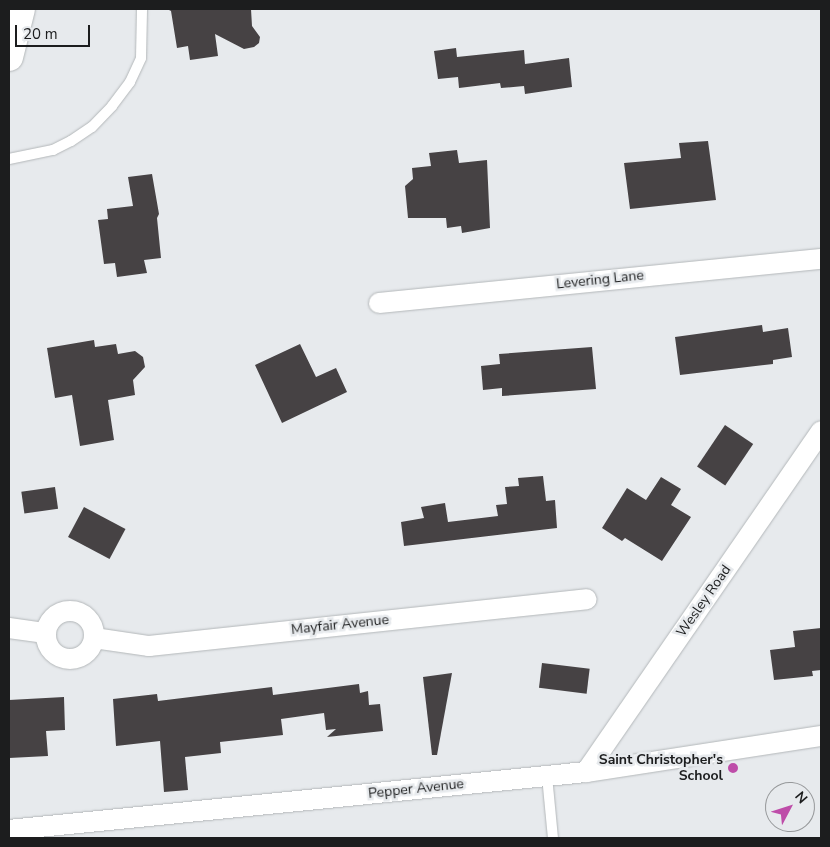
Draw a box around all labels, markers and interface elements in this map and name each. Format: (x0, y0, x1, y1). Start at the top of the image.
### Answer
scale bar (18, 15, 92, 47)
text: 20 m (23, 24, 58, 44)
street label: Levering Lane (555, 267, 645, 293)
street label: Wesley Road (673, 562, 735, 640)
street label: Mayfair Avenue (290, 612, 390, 638)
place label: Saint Christopher's School (599, 752, 723, 784)
marker: Saint Christopher's School (727, 762, 739, 774)
street label: Pepper Avenue (367, 776, 465, 802)
north arrow (765, 782, 815, 832)
text: N (790, 788, 812, 808)

